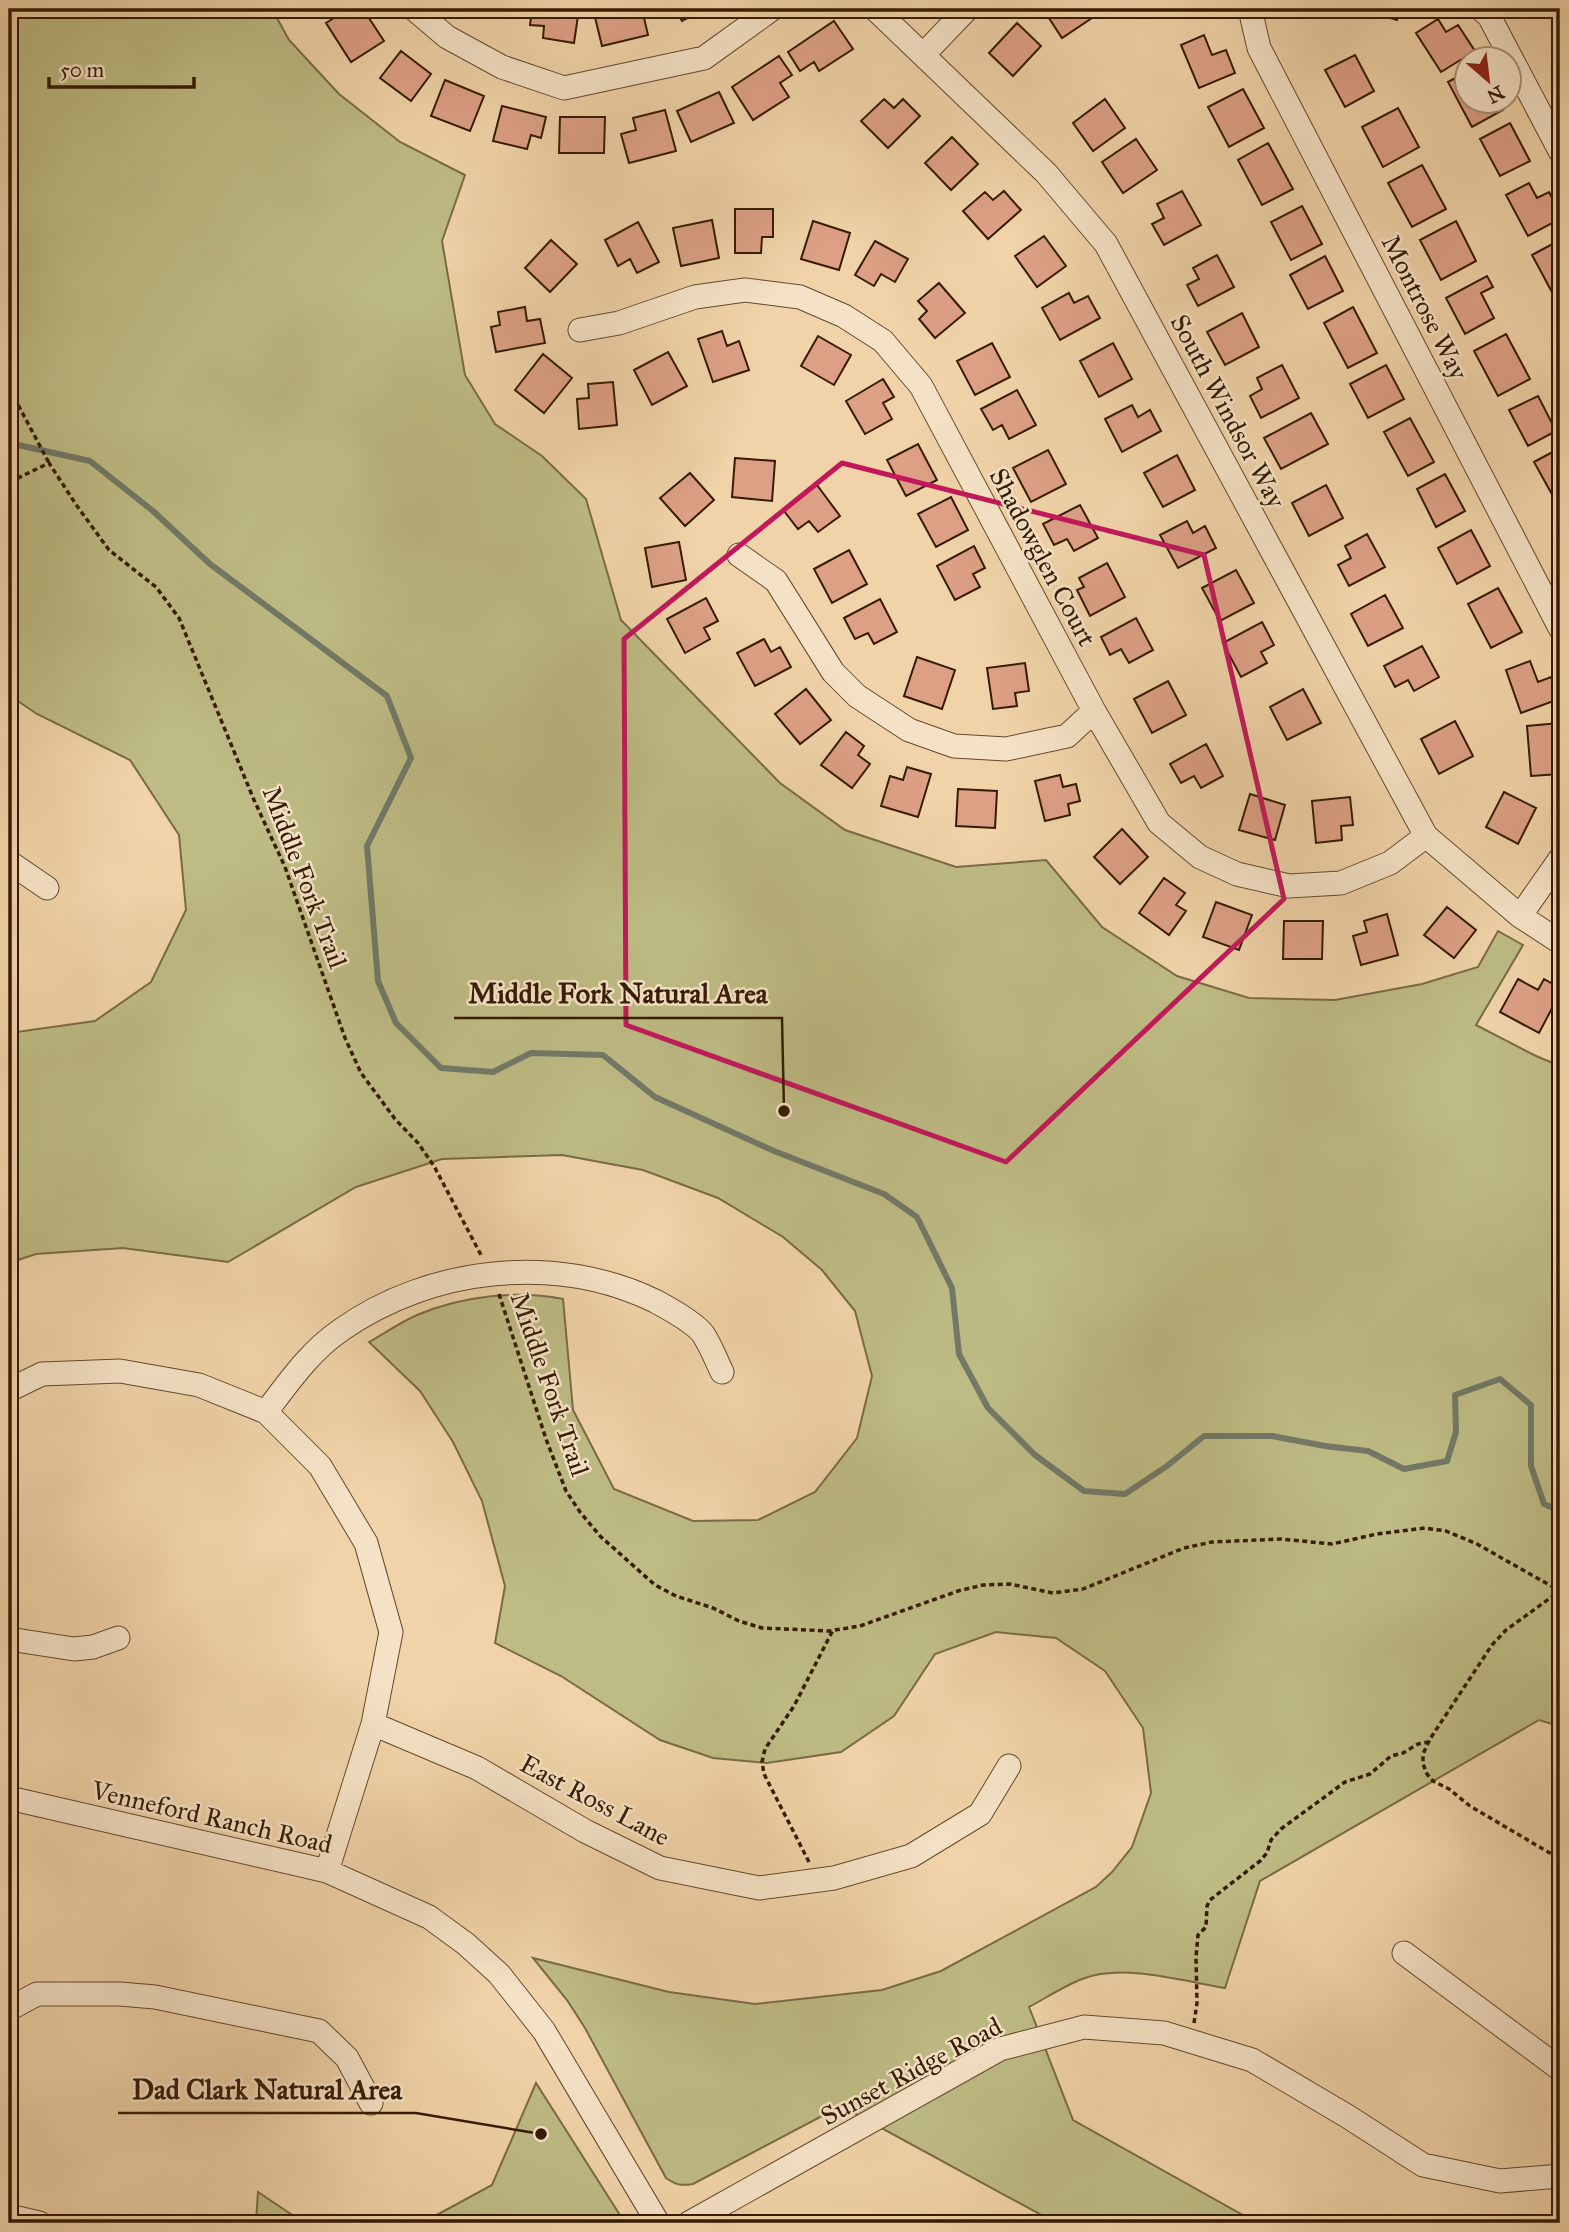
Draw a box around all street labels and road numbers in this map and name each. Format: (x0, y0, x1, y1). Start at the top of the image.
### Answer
street label: Montrose Way (1375, 229, 1475, 385)
street label: South Windsor Way (1163, 309, 1293, 514)
street label: Shadowglen Court (983, 462, 1103, 652)
street label: Middle Fork Trail (256, 782, 354, 972)
street label: Middle Fork Trail (504, 1288, 596, 1480)
street label: East Ross Lane (515, 1747, 675, 1853)
street label: Venneford Ranch Road (88, 1774, 335, 1860)
street label: Sunset Ridge Road (815, 2010, 1007, 2132)

